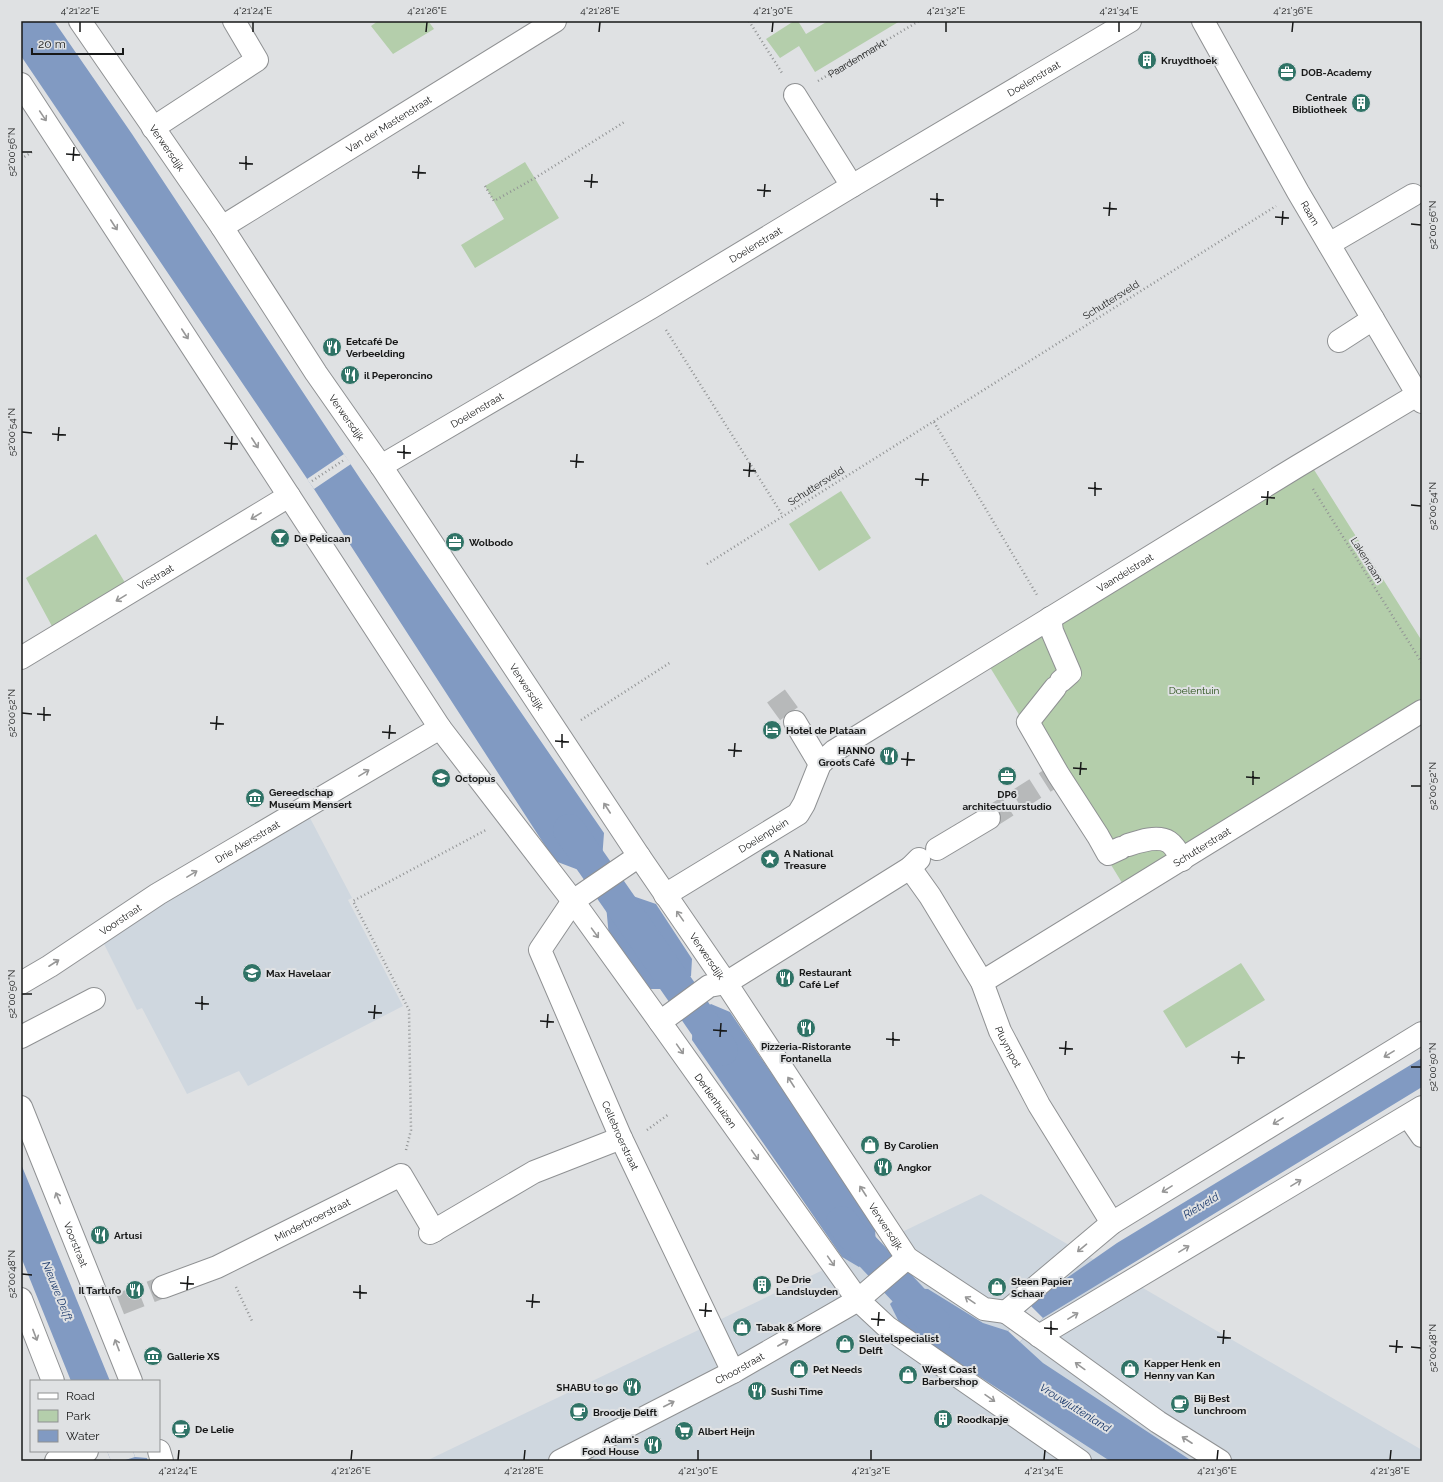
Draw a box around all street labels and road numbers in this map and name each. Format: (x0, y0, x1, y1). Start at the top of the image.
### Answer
street label: Paardenmarkt (826, 36, 888, 79)
street label: Doelenstraat (1005, 58, 1062, 98)
street label: Van der Mastenstraat (344, 93, 434, 154)
street label: Verwersdijk (148, 123, 188, 174)
street label: Raam (1299, 199, 1322, 227)
street label: Doelenstraat (727, 224, 784, 265)
street label: Schuttersveld (1081, 278, 1141, 322)
street label: Doelenstraat (448, 390, 506, 430)
street label: Verwersdijk (327, 392, 367, 443)
street label: Schuttersveld (786, 464, 846, 508)
street label: Lakenraam (1349, 535, 1385, 585)
street label: Vaandelstraat (1095, 551, 1156, 594)
street label: Visstraat (135, 561, 176, 592)
street label: Verwersdijk (508, 661, 547, 713)
street label: Doelenplein (736, 816, 790, 855)
street label: Drie Akersstraat (213, 818, 282, 865)
street label: Schutterstraat (1171, 825, 1233, 869)
street label: Voorstraat (97, 901, 144, 937)
street label: Verwersdijk (688, 931, 728, 982)
street label: Pluympot (993, 1025, 1024, 1070)
street label: Dertienhuizen (693, 1071, 739, 1130)
street label: Cellebroerstraat (600, 1099, 641, 1172)
street label: Minderbroerstraat (272, 1196, 352, 1243)
street label: Verwersdijk (867, 1201, 906, 1252)
street label: Voorstraat (62, 1220, 90, 1269)
street label: Choorstraat (713, 1350, 766, 1386)

